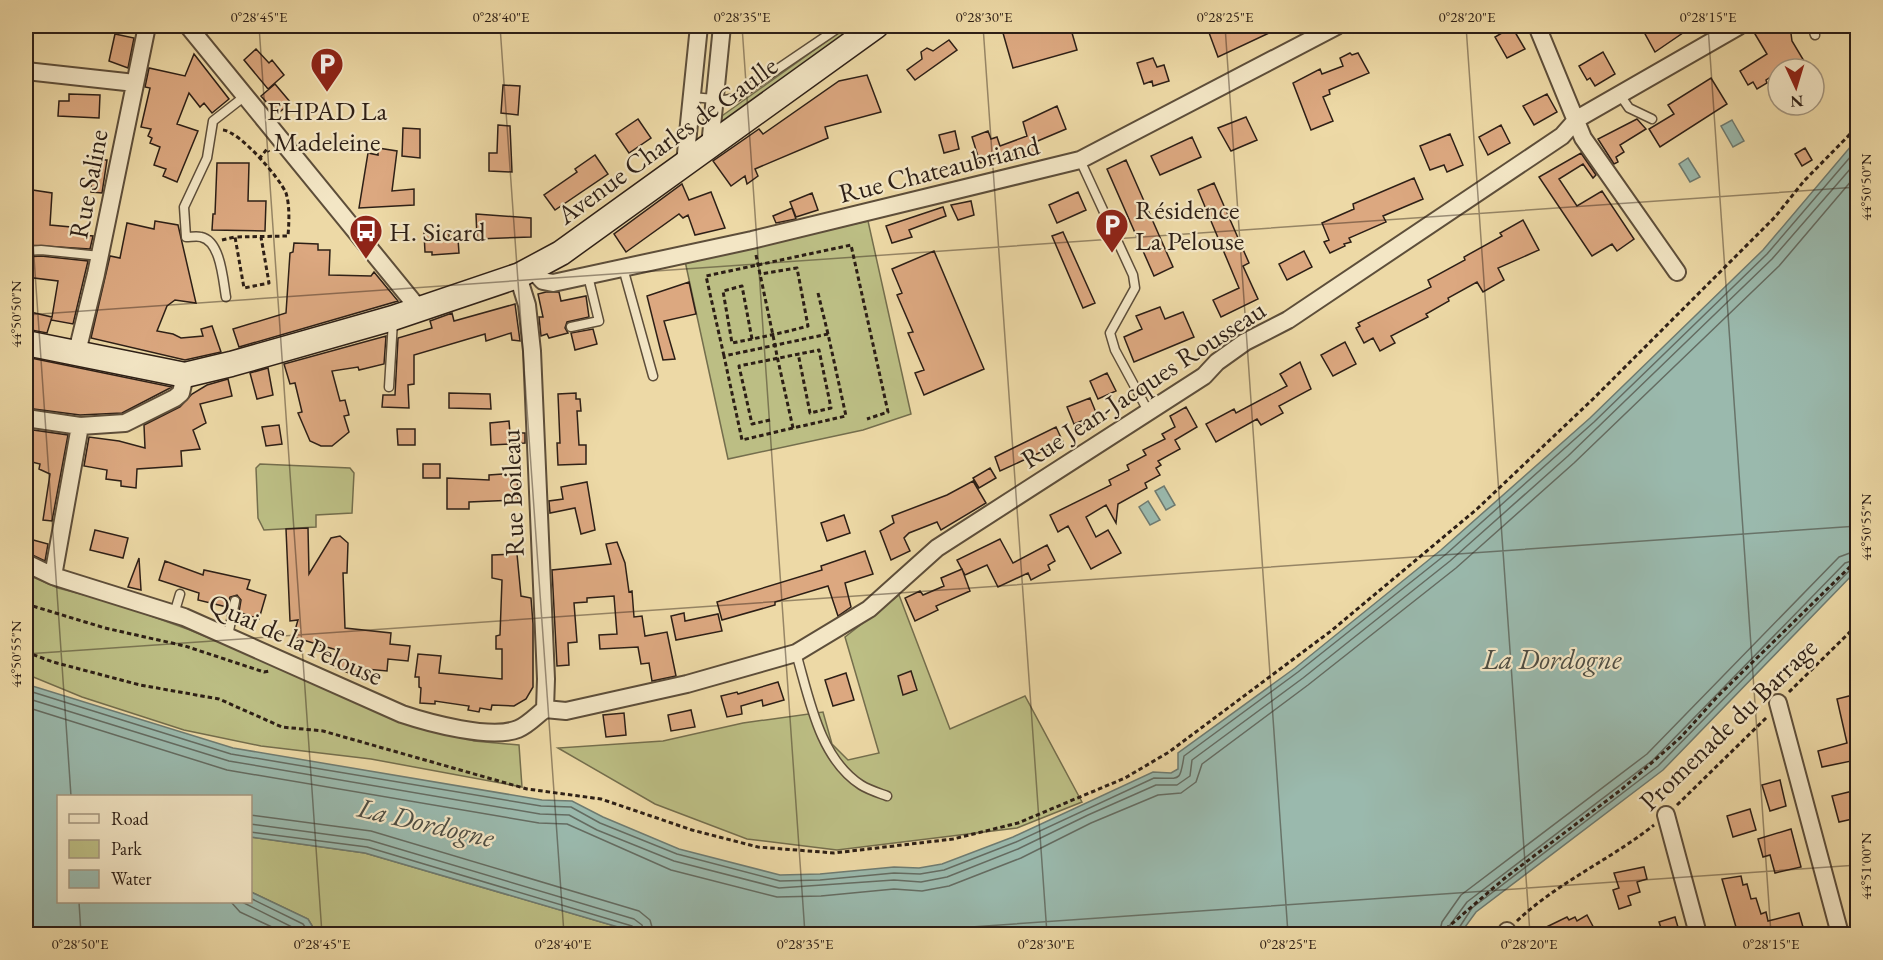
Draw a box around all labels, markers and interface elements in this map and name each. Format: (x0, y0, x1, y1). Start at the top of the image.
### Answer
text: 0°28'45"E (231, 7, 288, 26)
text: 0°28'40"E (473, 7, 530, 26)
text: 0°28'35"E (714, 7, 771, 26)
text: 0°28'30"E (956, 7, 1013, 26)
text: 0°28'25"E (1197, 7, 1254, 26)
text: 0°28'20"E (1439, 7, 1496, 26)
text: 0°28'15"E (1680, 7, 1737, 26)
parking icon: EHPAD La Madeleine (309, 46, 345, 93)
street label: Avenue Charles de Gaulle (549, 48, 784, 233)
north arrow (1766, 57, 1826, 117)
text: N (1790, 91, 1804, 112)
place label: EHPAD La Madeleine (267, 93, 388, 159)
street label: Rue Saline (60, 126, 116, 242)
street label: Rue Chateaubriand (835, 127, 1043, 211)
text: 44°50'50"N (1856, 153, 1875, 221)
place label: Résidence La Pelouse (1135, 192, 1244, 258)
parking icon: Résidence La Pelouse (1094, 207, 1130, 254)
bus stop icon: H. Sicard (348, 213, 384, 260)
place label: H. Sicard (389, 214, 486, 249)
text: 44°50'50"N (6, 280, 25, 348)
street label: Rue Jean-Jacques Rousseau (1014, 292, 1272, 476)
street label: Rue Boileau (492, 429, 532, 557)
text: 44°50'55"N (1856, 493, 1875, 561)
street label: Quai de la Pelouse (203, 585, 389, 693)
text: 44°50'55"N (6, 620, 25, 688)
street label: Promenade du Barrage (1632, 630, 1824, 818)
water label: La Dordogne (1482, 641, 1622, 677)
water label: La Dordogne (353, 789, 498, 855)
legend (57, 795, 252, 903)
text: Road (111, 807, 150, 830)
text: 44°51'00"N (1856, 832, 1875, 900)
text: Park (111, 837, 142, 860)
text: Water (111, 867, 152, 890)
text: 0°28'50"E (52, 934, 109, 953)
text: 0°28'45"E (294, 934, 351, 953)
text: 0°28'40"E (535, 934, 592, 953)
text: 0°28'35"E (777, 934, 834, 953)
text: 0°28'30"E (1018, 934, 1075, 953)
text: 0°28'25"E (1260, 934, 1317, 953)
text: 0°28'20"E (1501, 934, 1558, 953)
text: 0°28'15"E (1743, 934, 1800, 953)

